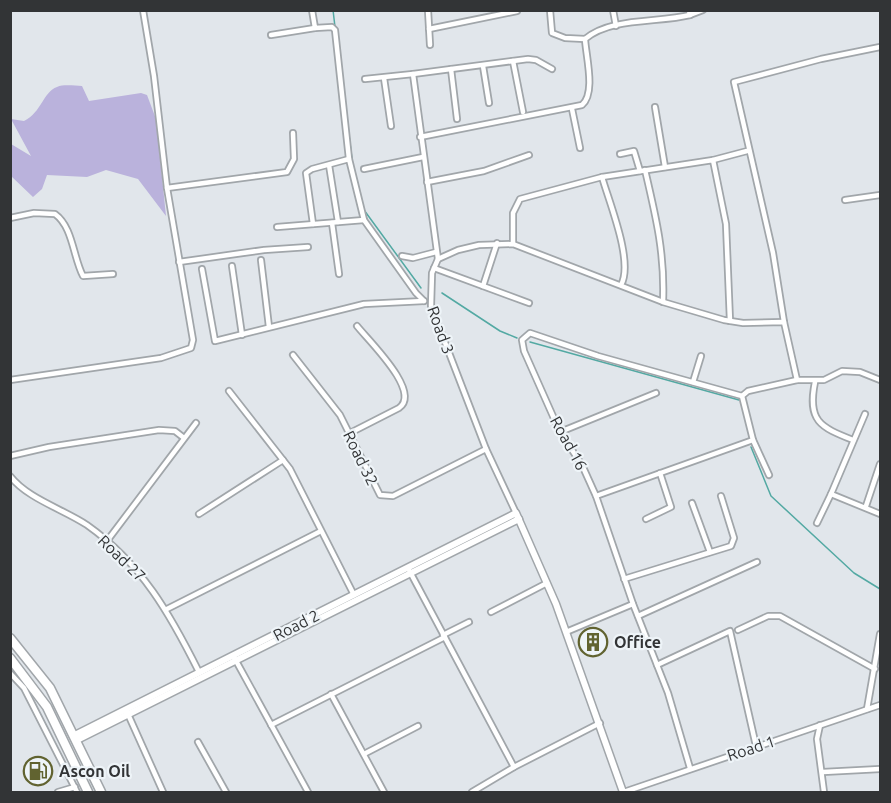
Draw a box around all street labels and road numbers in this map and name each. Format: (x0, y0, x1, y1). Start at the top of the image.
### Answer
street label: Road 3 (424, 304, 458, 356)
street label: Road 16 (547, 413, 591, 473)
street label: Road 32 (340, 428, 382, 488)
street label: Road 27 (95, 531, 149, 585)
street label: Road 2 (270, 606, 322, 644)
street label: Road 1 (725, 732, 777, 764)

